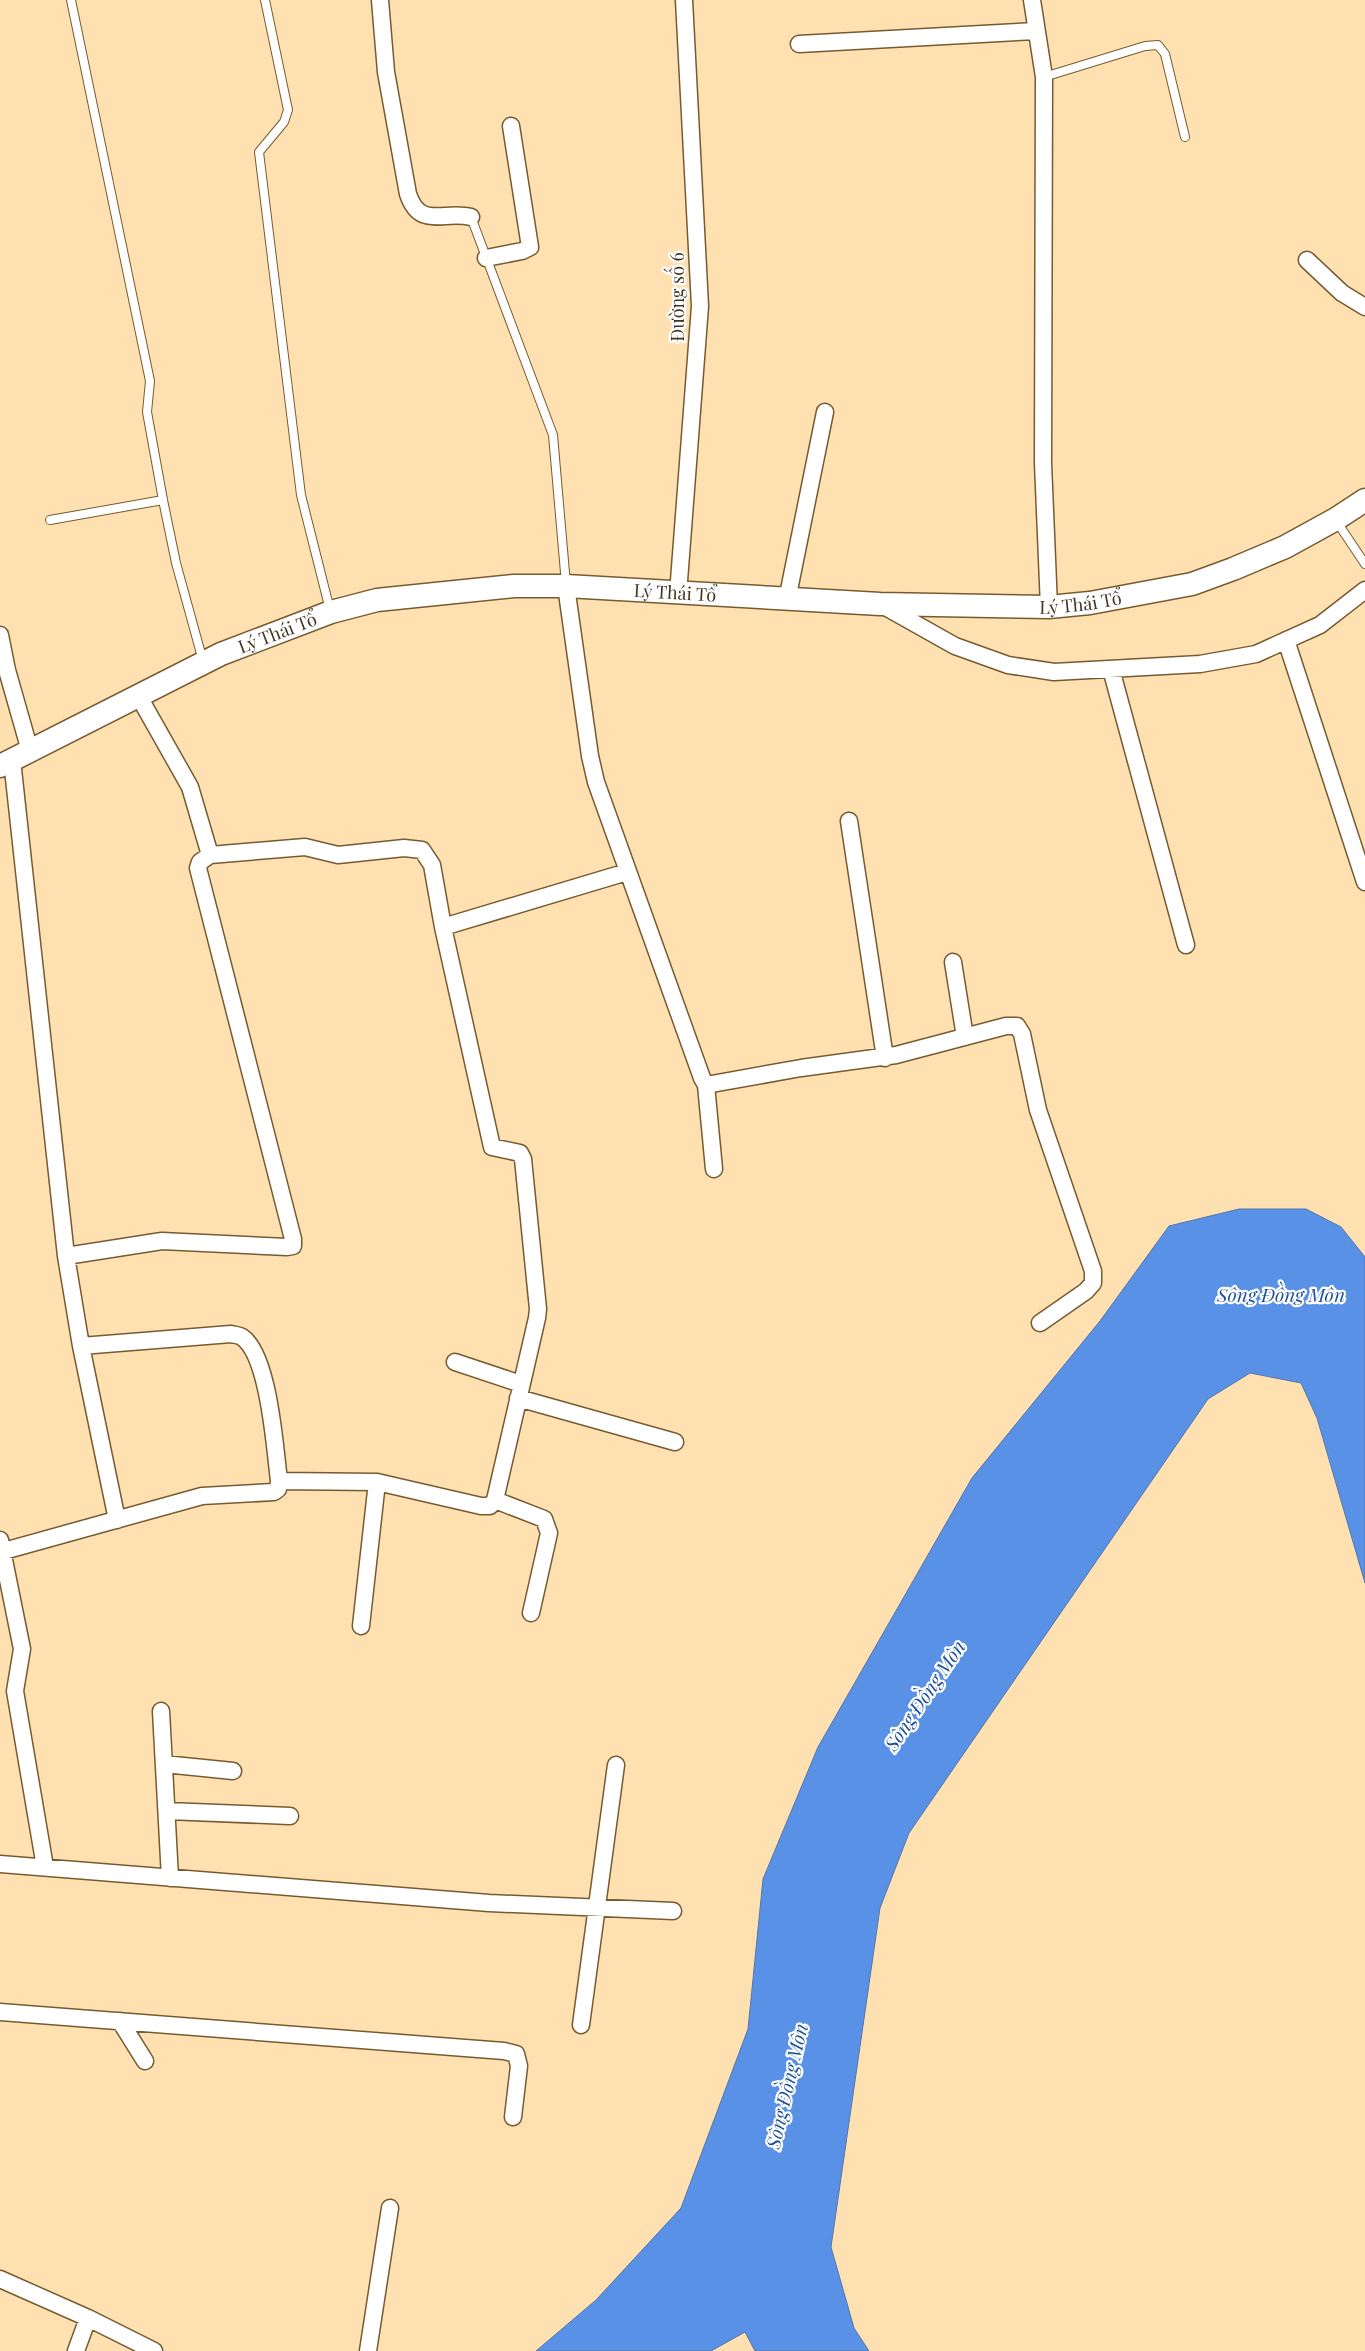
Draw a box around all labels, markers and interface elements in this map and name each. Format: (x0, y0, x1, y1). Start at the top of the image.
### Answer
street label: Đường số 6 (663, 252, 689, 342)
street label: Lý Thái Tổ (633, 578, 718, 607)
street label: Lý Thái Tổ (1039, 585, 1124, 619)
street label: Lý Thái Tổ (234, 606, 321, 658)
water label: Sông Đồng Môn (1216, 1281, 1345, 1307)
water label: Sông Đồng Môn (877, 1635, 971, 1756)
water label: Sông Đồng Môn (759, 2021, 813, 2152)

